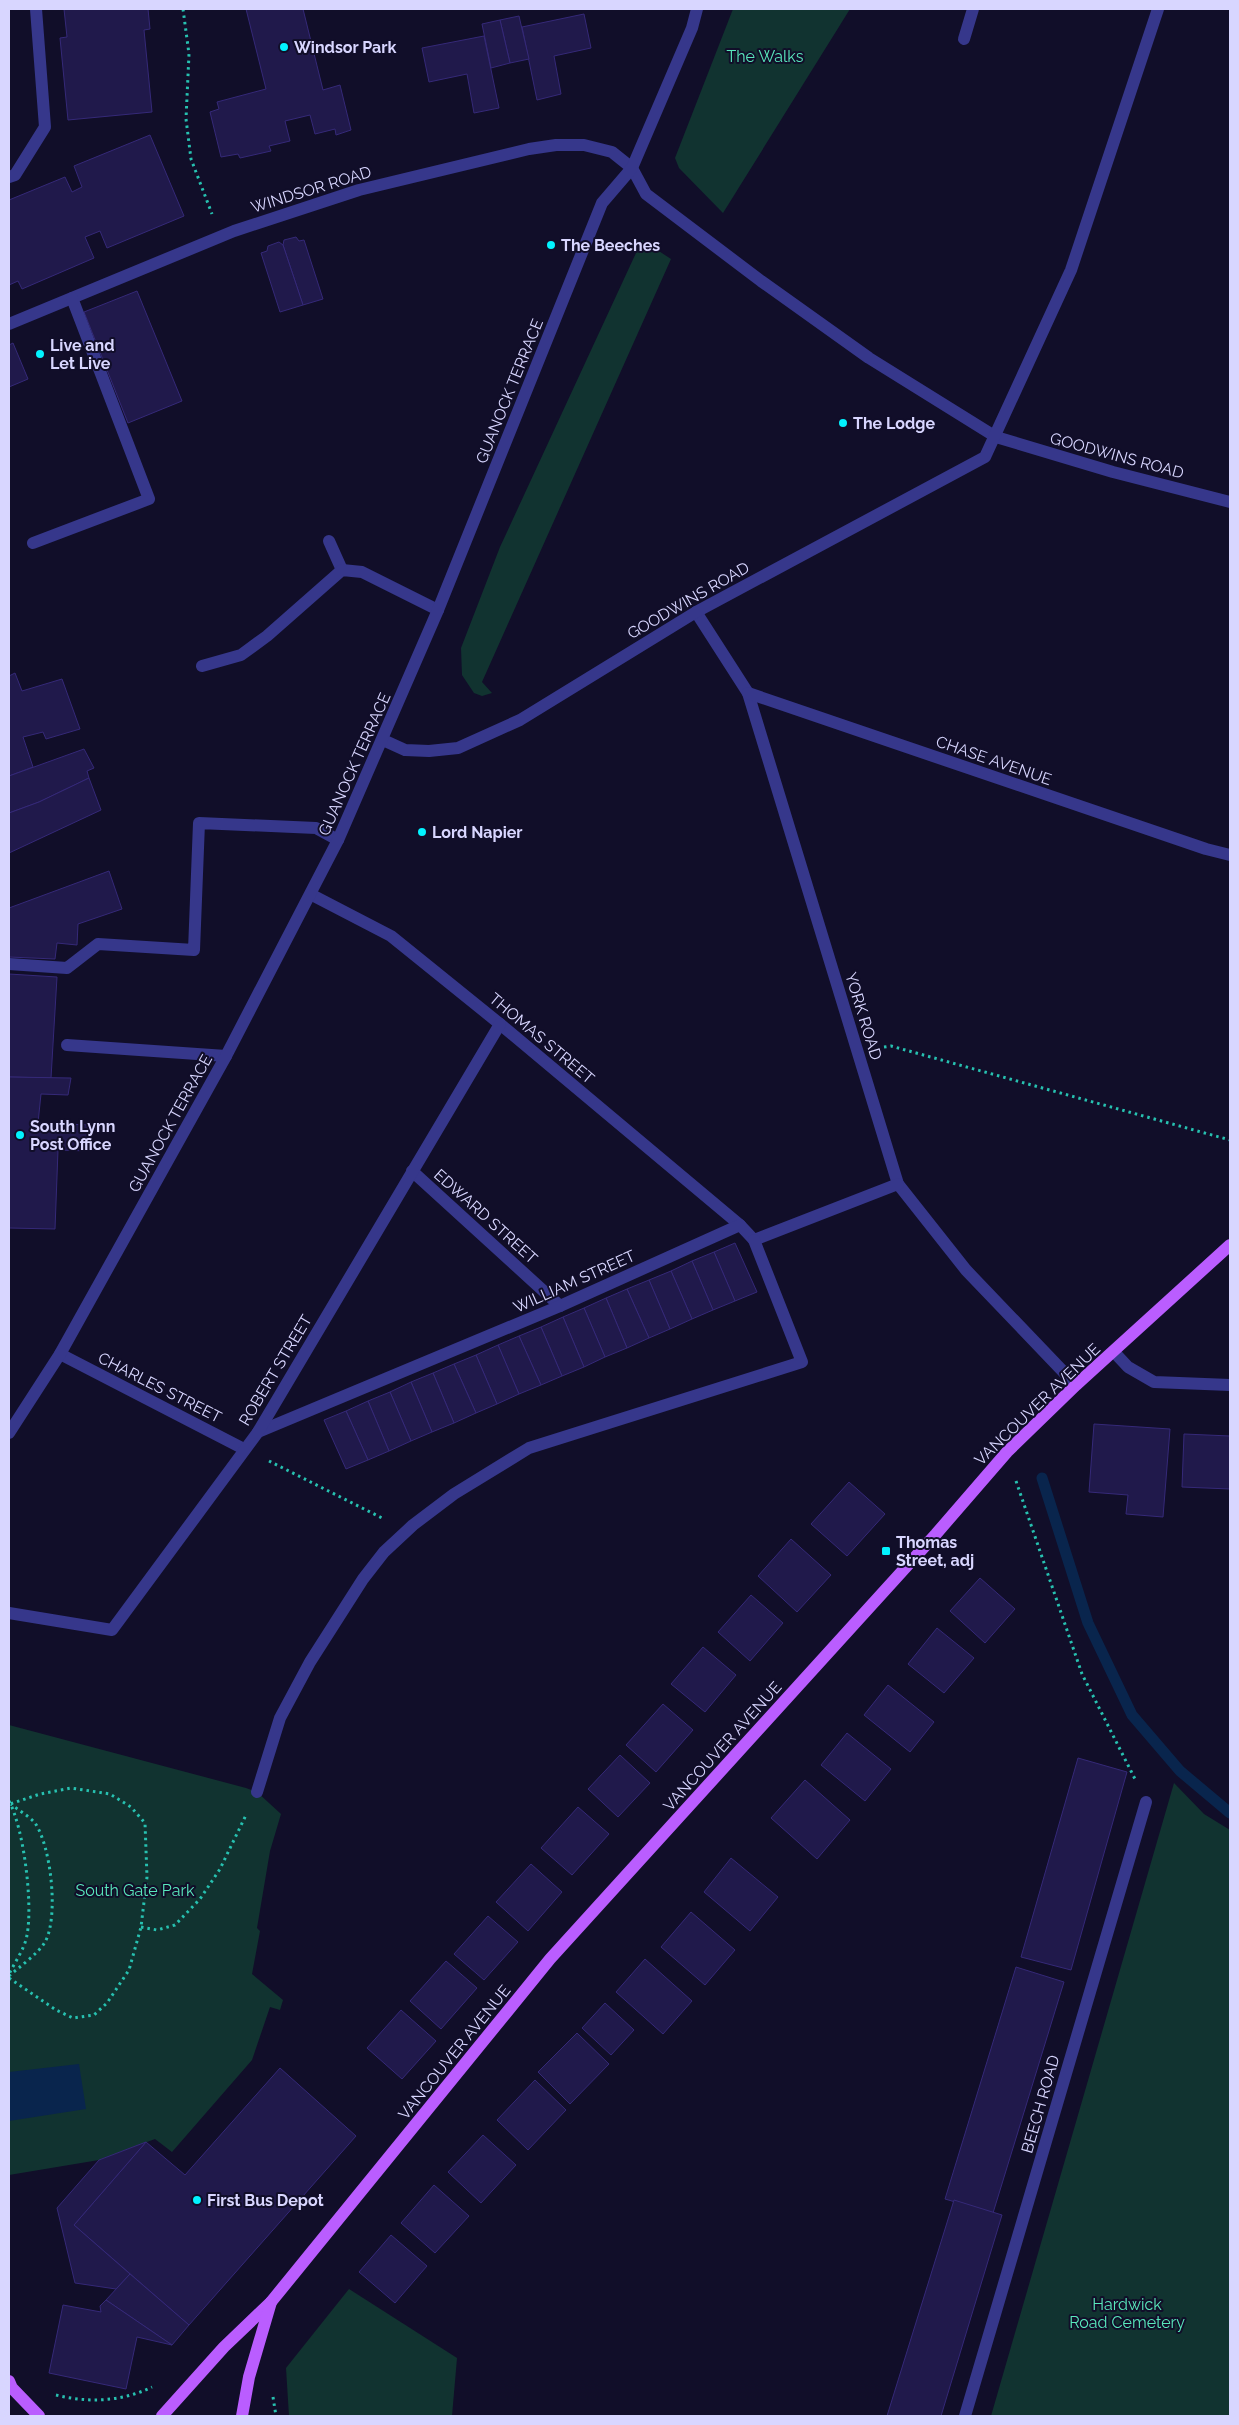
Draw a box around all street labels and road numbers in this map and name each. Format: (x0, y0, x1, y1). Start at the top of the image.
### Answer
street label: WINDSOR ROAD (249, 162, 374, 217)
street label: GUANOCK TERRACE (472, 316, 547, 466)
street label: GOODWINS ROAD (1048, 428, 1186, 482)
street label: GOODWINS ROAD (624, 558, 753, 643)
street label: GUANOCK TERRACE (314, 690, 395, 839)
street label: CHASE AVENUE (933, 732, 1054, 789)
street label: YORK ROAD (841, 970, 886, 1062)
street label: THOMAS STREET (485, 989, 598, 1088)
street label: GUANOCK TERRACE (125, 1051, 216, 1195)
street label: EDWARD STREET (430, 1165, 541, 1268)
street label: WILLIAM STREET (510, 1246, 638, 1317)
street label: ROBERT STREET (235, 1311, 316, 1429)
street label: VANCOUVER AVENUE (971, 1339, 1104, 1469)
street label: CHARLES STREET (95, 1348, 225, 1427)
street label: VANCOUVER AVENUE (659, 1678, 786, 1815)
street label: VANCOUVER AVENUE (394, 1981, 515, 2123)
street label: BEECH ROAD (1017, 2053, 1064, 2155)

